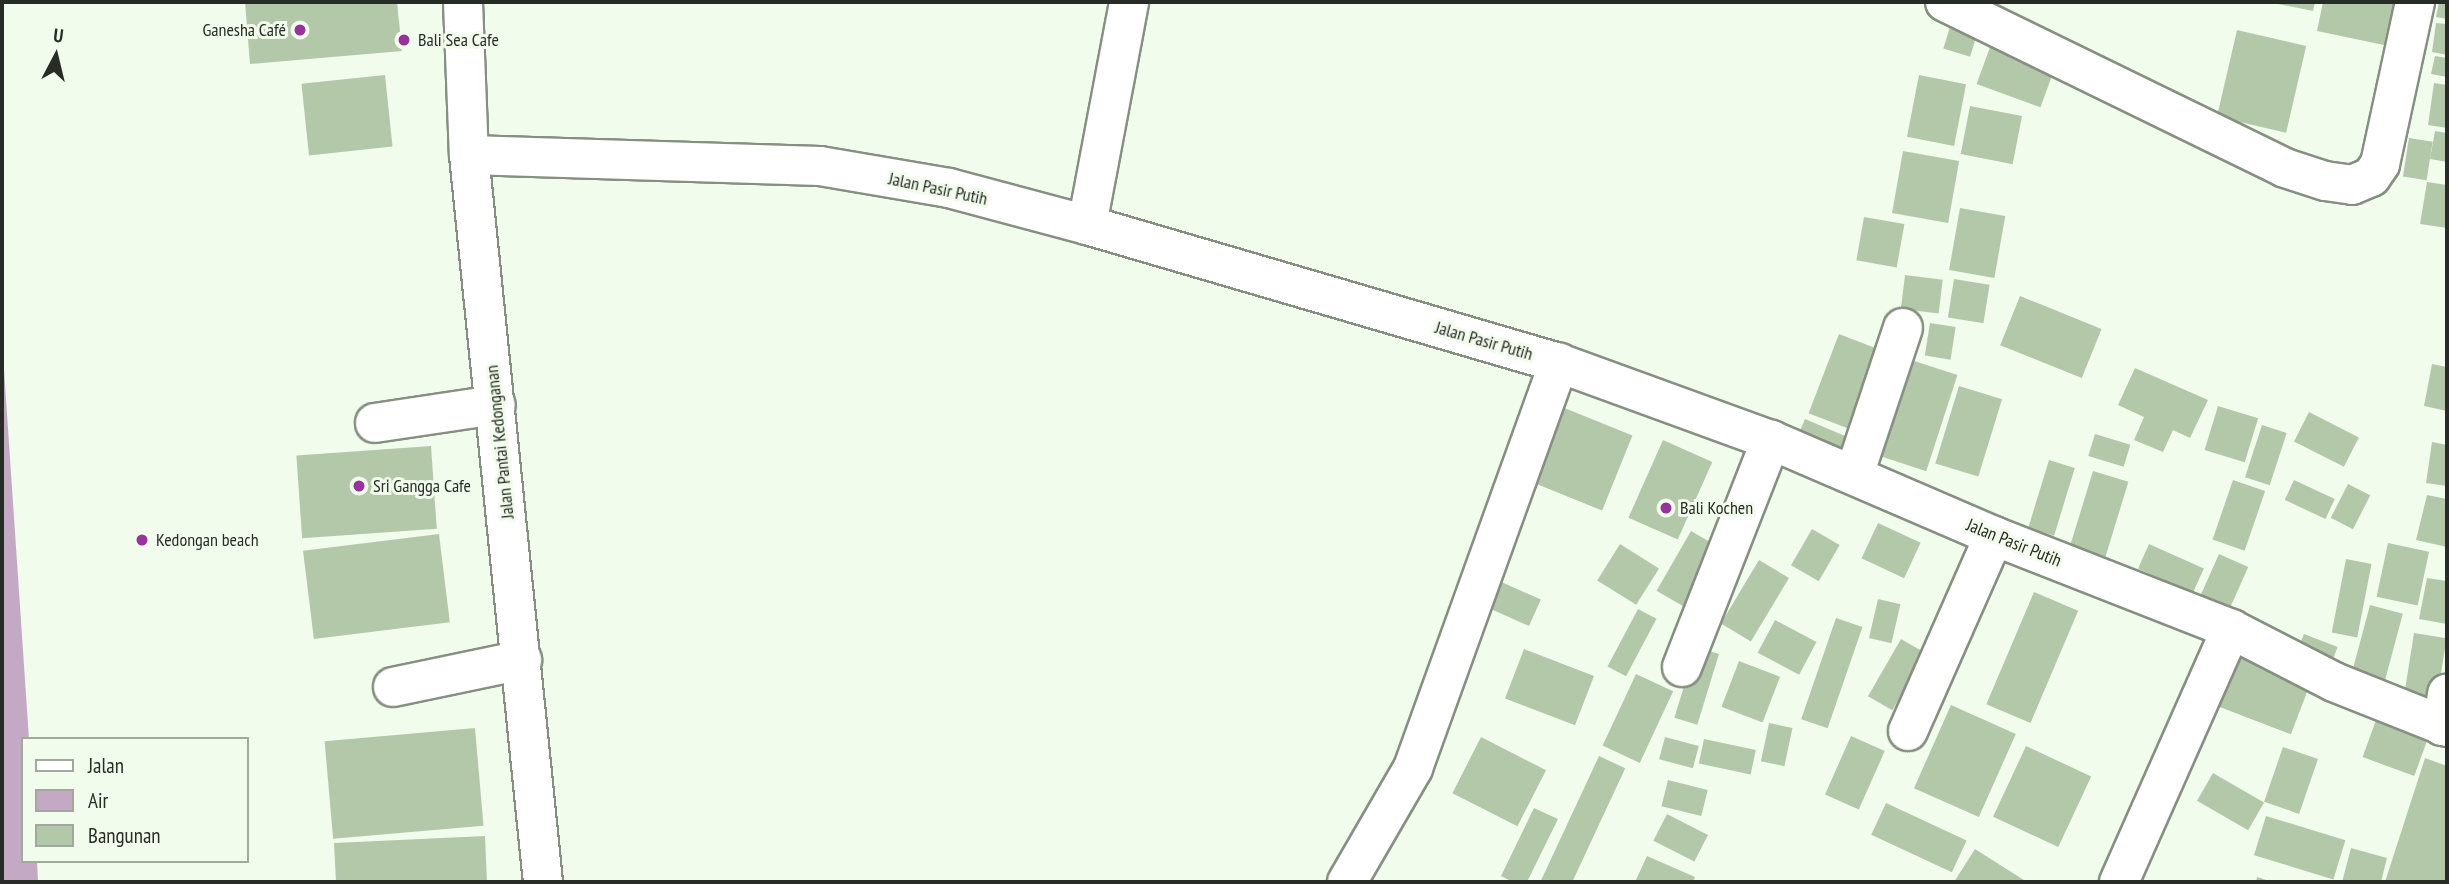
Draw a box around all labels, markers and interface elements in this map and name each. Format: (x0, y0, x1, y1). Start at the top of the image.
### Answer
place label: Ganesha Café (202, 19, 286, 41)
north arrow (21, 21, 91, 91)
marker: Ganesha Café (292, 22, 308, 38)
text: U (52, 23, 65, 48)
place label: Bali Sea Cafe (418, 29, 499, 51)
marker: Bali Sea Cafe (396, 32, 412, 48)
street label: Jalan Pasir Putih (887, 168, 989, 210)
street label: Jalan Pasir Putih (1433, 317, 1535, 365)
street label: Jalan Pantai Kedonganan (481, 364, 519, 520)
place label: Sri Gangga Cafe (373, 475, 471, 497)
marker: Sri Gangga Cafe (351, 478, 367, 494)
place label: Bali Kochen (1680, 497, 1753, 519)
marker: Bali Kochen (1658, 500, 1674, 516)
street label: Jalan Pasir Putih (1963, 514, 2065, 572)
place label: Kedongan beach (156, 529, 259, 551)
marker: Kedongan beach (134, 532, 150, 548)
legend (21, 737, 248, 863)
text: Jalan (88, 752, 124, 779)
text: Air (88, 787, 108, 814)
text: Bangunan (88, 822, 161, 849)

